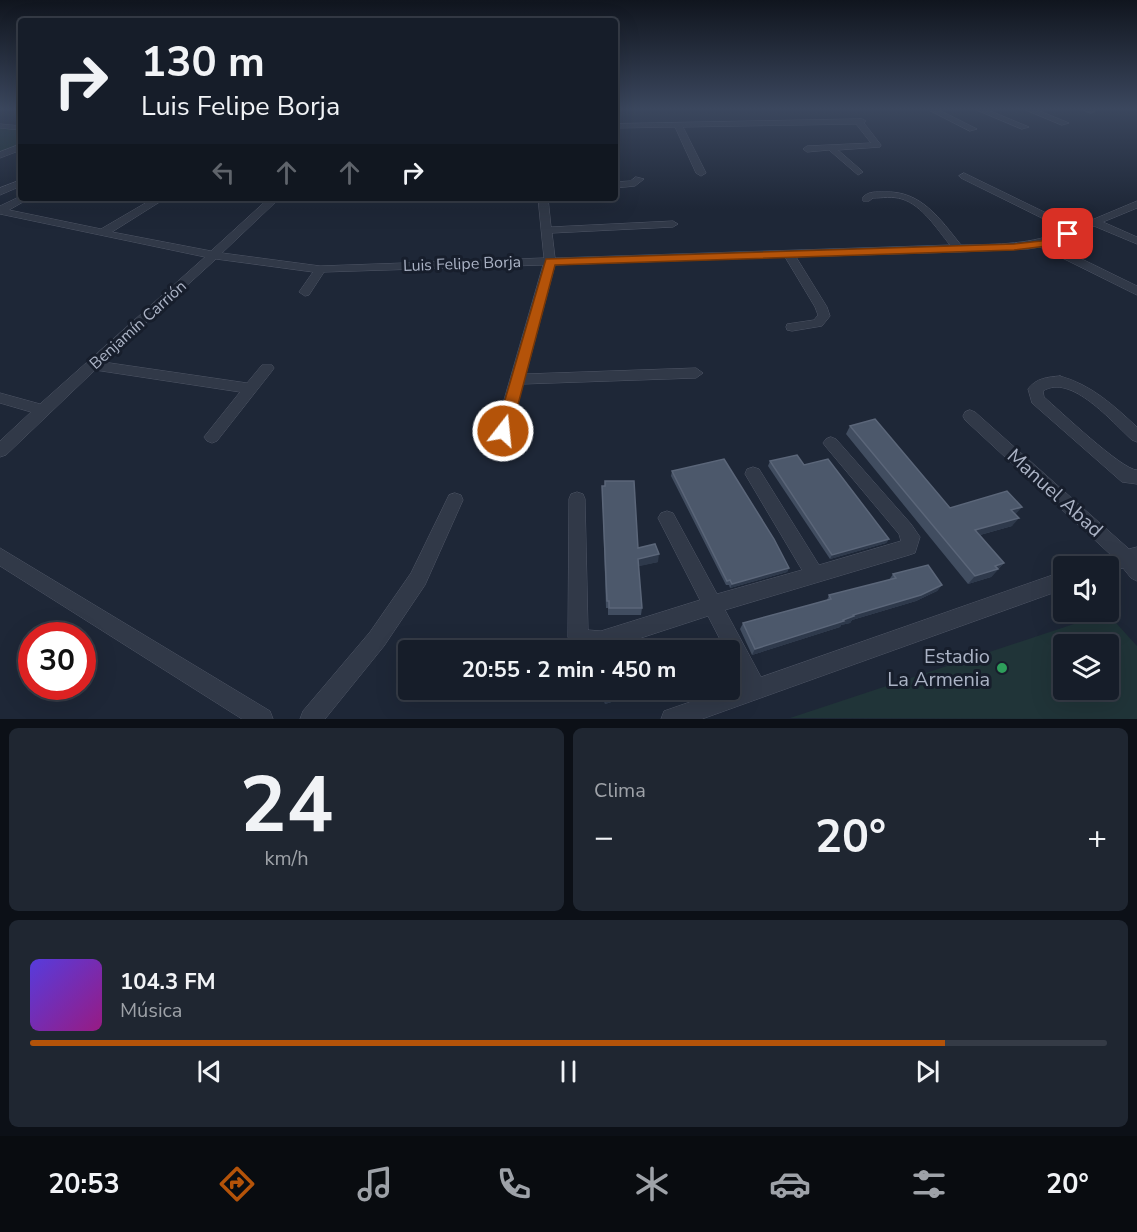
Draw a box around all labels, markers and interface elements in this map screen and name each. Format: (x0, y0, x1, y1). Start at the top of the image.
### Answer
text: 130 m (141, 34, 265, 91)
icon: right (42, 42, 120, 120)
text: Luis Felipe Borja (141, 88, 340, 125)
icon: left (207, 156, 240, 189)
icon: ahead (270, 156, 303, 189)
icon: ahead (333, 156, 366, 189)
icon: right (396, 156, 429, 189)
pin (1042, 208, 1093, 259)
icon: arrive (1051, 217, 1084, 250)
street label: Luis Felipe Borja (403, 251, 521, 277)
street label: Benjamín Carrión (85, 276, 191, 374)
position arrow (471, 399, 535, 463)
street label: Manuel Abad (1001, 443, 1109, 543)
map controls (1053, 556, 1119, 700)
button: sound (1053, 556, 1119, 622)
speed limit sign: 30 (18, 622, 96, 700)
button: layers (1053, 634, 1119, 700)
place label: Estadio La Armenia (887, 643, 990, 693)
text: 20:55 · 2 min · 450 m (462, 655, 676, 685)
marker: Estadio La Armenia (995, 661, 1009, 675)
text: 24 (240, 752, 333, 859)
text: Clima (594, 777, 646, 804)
text: 20° (815, 807, 886, 868)
text: − (594, 815, 614, 860)
text: + (1087, 815, 1107, 860)
text: km/h (264, 845, 309, 872)
text: 104.3 FM (120, 967, 216, 997)
text: Música (120, 997, 182, 1024)
icon: previous (193, 1055, 226, 1088)
icon: pause (552, 1055, 585, 1088)
icon: next (911, 1055, 944, 1088)
icon: directions (216, 1163, 258, 1205)
icon: music (354, 1163, 396, 1205)
icon: phone (493, 1163, 535, 1205)
icon: climate (631, 1163, 673, 1205)
icon: car (769, 1163, 811, 1205)
icon: filters (908, 1163, 950, 1205)
text: 20:53 (48, 1166, 120, 1203)
text: 20° (1046, 1166, 1089, 1203)

